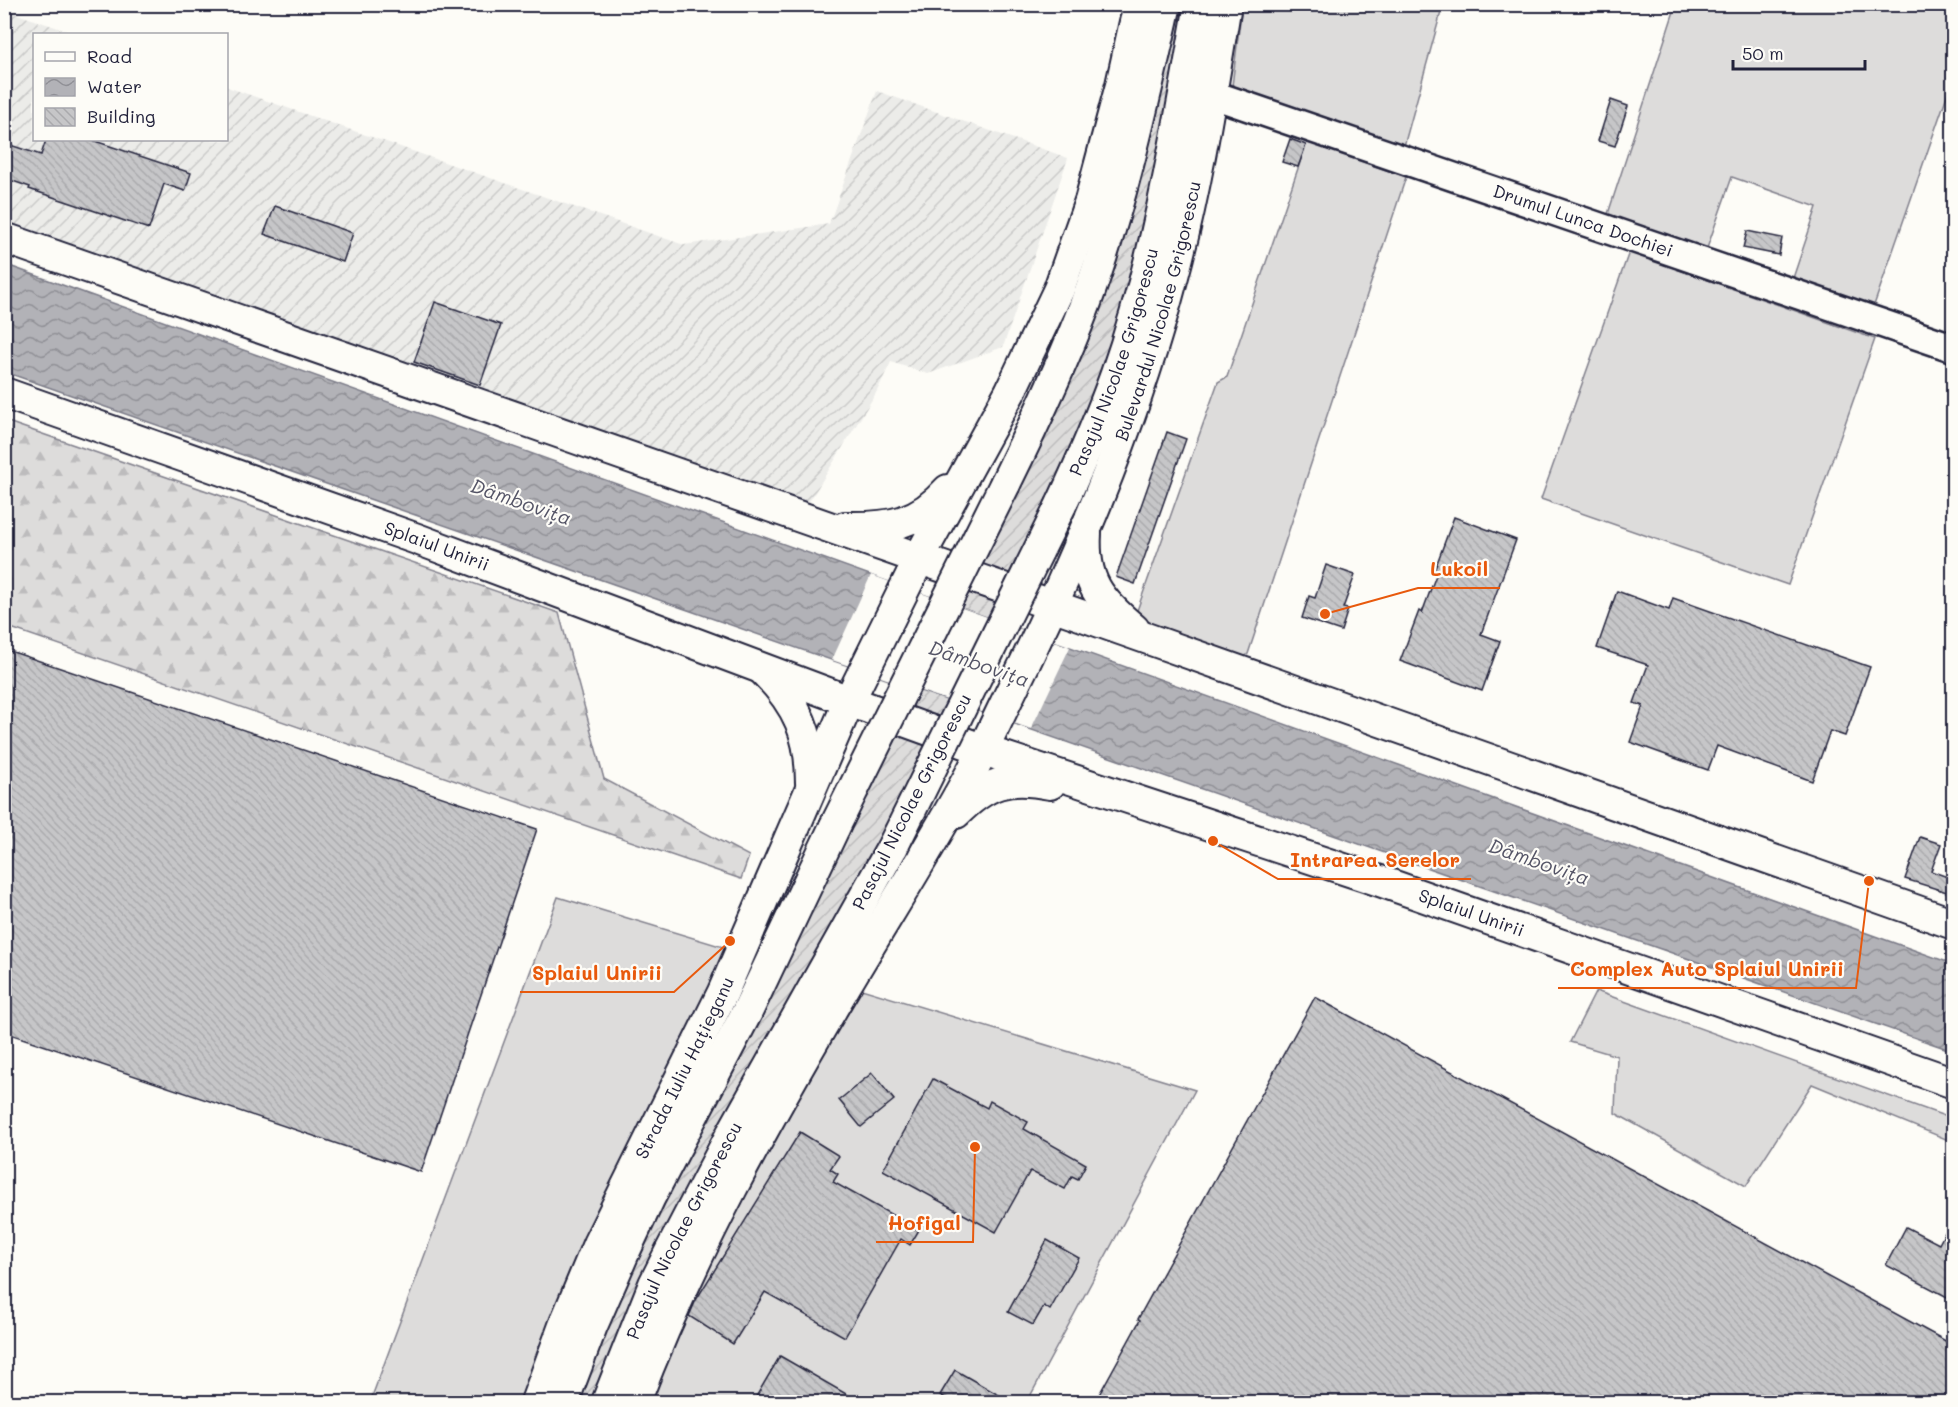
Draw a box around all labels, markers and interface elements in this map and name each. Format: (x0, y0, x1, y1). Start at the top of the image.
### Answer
legend (33, 33, 228, 141)
scale bar (1733, 33, 1865, 71)
text: 50 m (1742, 41, 1784, 65)
text: Road (87, 44, 132, 68)
text: Water (87, 74, 142, 98)
text: Building (87, 104, 155, 128)
street label: Drumul Lunca Dochiei (1490, 178, 1676, 262)
street label: Bulevardul Nicolae Grigorescu (1109, 179, 1206, 444)
street label: Pasajul Nicolae Grigorescu (1063, 246, 1163, 479)
water label: Dâmbovița (467, 472, 575, 531)
street label: Splaiul Unirii (381, 515, 493, 576)
callout: Lukoil (1418, 550, 1500, 588)
text: Lukoil (1430, 555, 1488, 581)
water label: Dâmbovița (925, 634, 1033, 693)
street label: Pasajul Nicolae Grigorescu (846, 689, 976, 914)
water label: Dâmbovița (1485, 832, 1593, 891)
callout: Intrarea Serelor (1278, 841, 1471, 879)
text: Intrarea Serelor (1290, 846, 1460, 872)
street label: Splaiul Unirii (1416, 883, 1528, 942)
callout: Complex Auto Splaiul Unirii (1558, 950, 1856, 988)
callout: Splaiul Unirii (520, 954, 674, 992)
text: Complex Auto Splaiul Unirii (1570, 955, 1844, 981)
text: Splaiul Unirii (532, 959, 662, 985)
street label: Strada Iuliu Hațieganu (629, 973, 739, 1163)
street label: Pasajul Nicolae Grigorescu (620, 1117, 747, 1343)
callout: Hofigal (876, 1204, 973, 1242)
text: Hofigal (887, 1209, 961, 1235)

